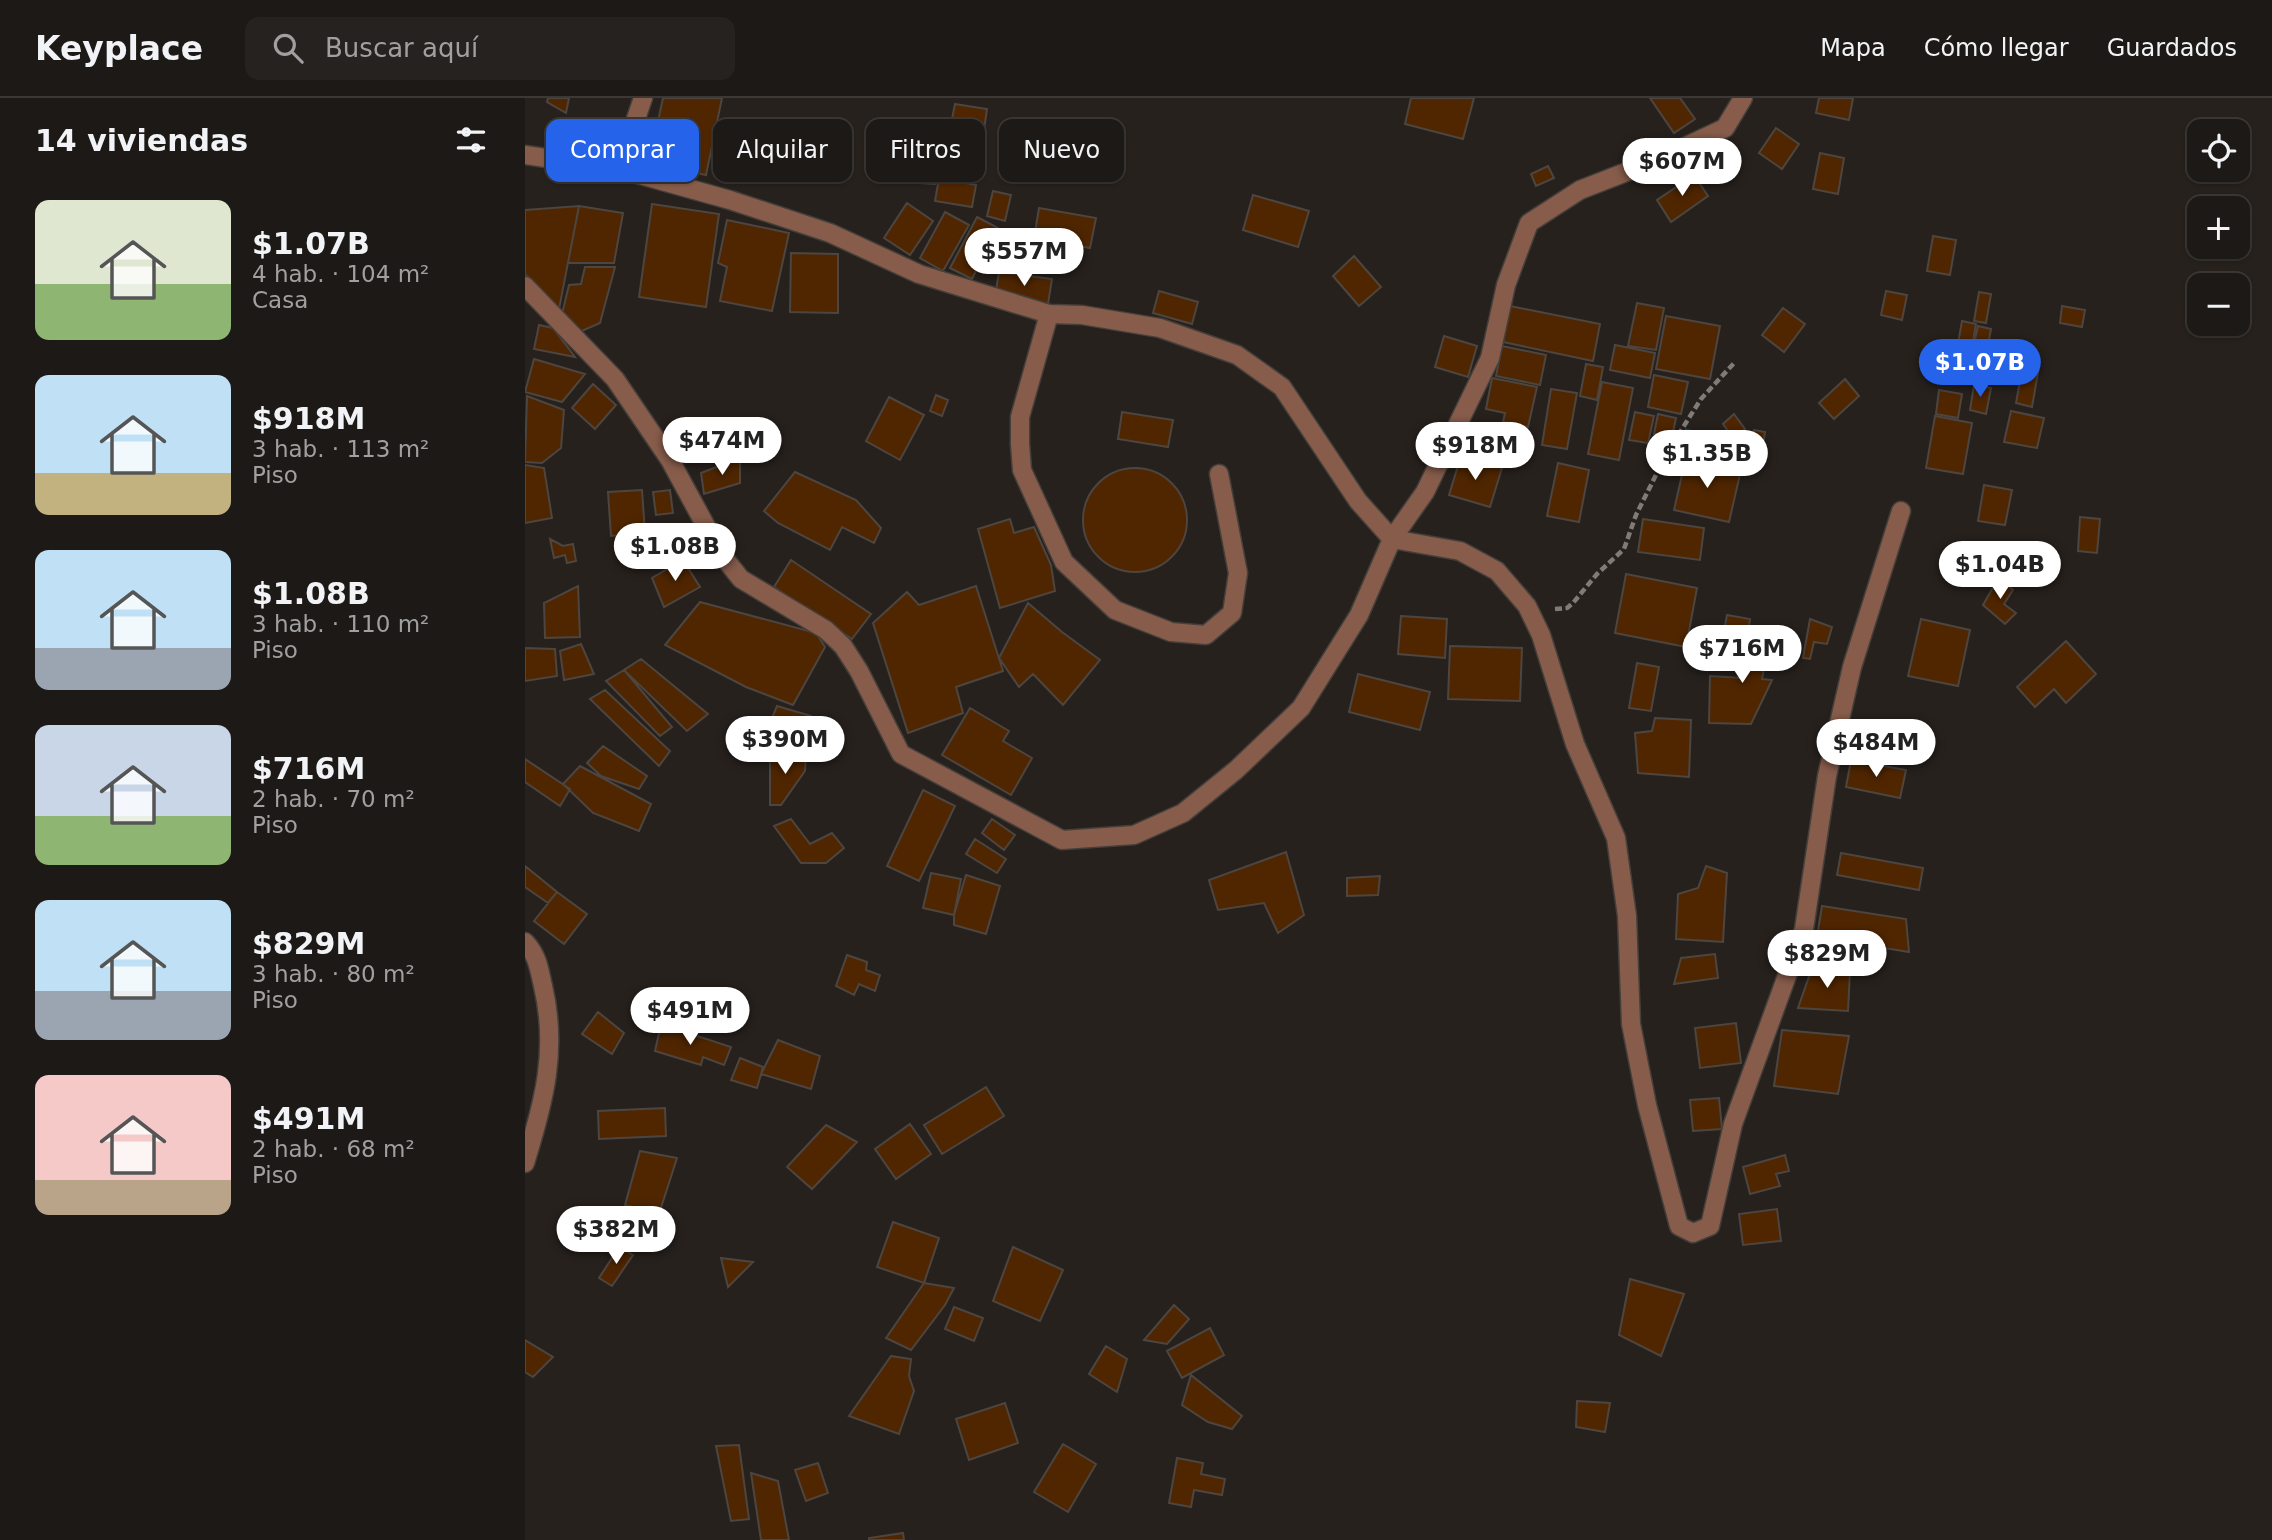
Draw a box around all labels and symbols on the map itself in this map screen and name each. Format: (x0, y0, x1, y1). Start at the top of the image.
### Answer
pin: $607M (1633, 139, 1731, 198)
pin: $557M (975, 228, 1073, 288)
pin: $1.07B (1923, 340, 2037, 399)
pin: $474M (673, 418, 771, 477)
pin: $918M (1426, 422, 1524, 482)
pin: $1.35B (1650, 430, 1764, 490)
pin: $1.08B (618, 524, 732, 583)
pin: $1.04B (1943, 542, 2057, 601)
pin: $716M (1693, 626, 1791, 685)
pin: $390M (736, 716, 834, 776)
pin: $484M (1827, 720, 1925, 779)
pin: $829M (1778, 930, 1876, 990)
pin: $491M (641, 988, 739, 1047)
pin: $382M (567, 1206, 665, 1266)

